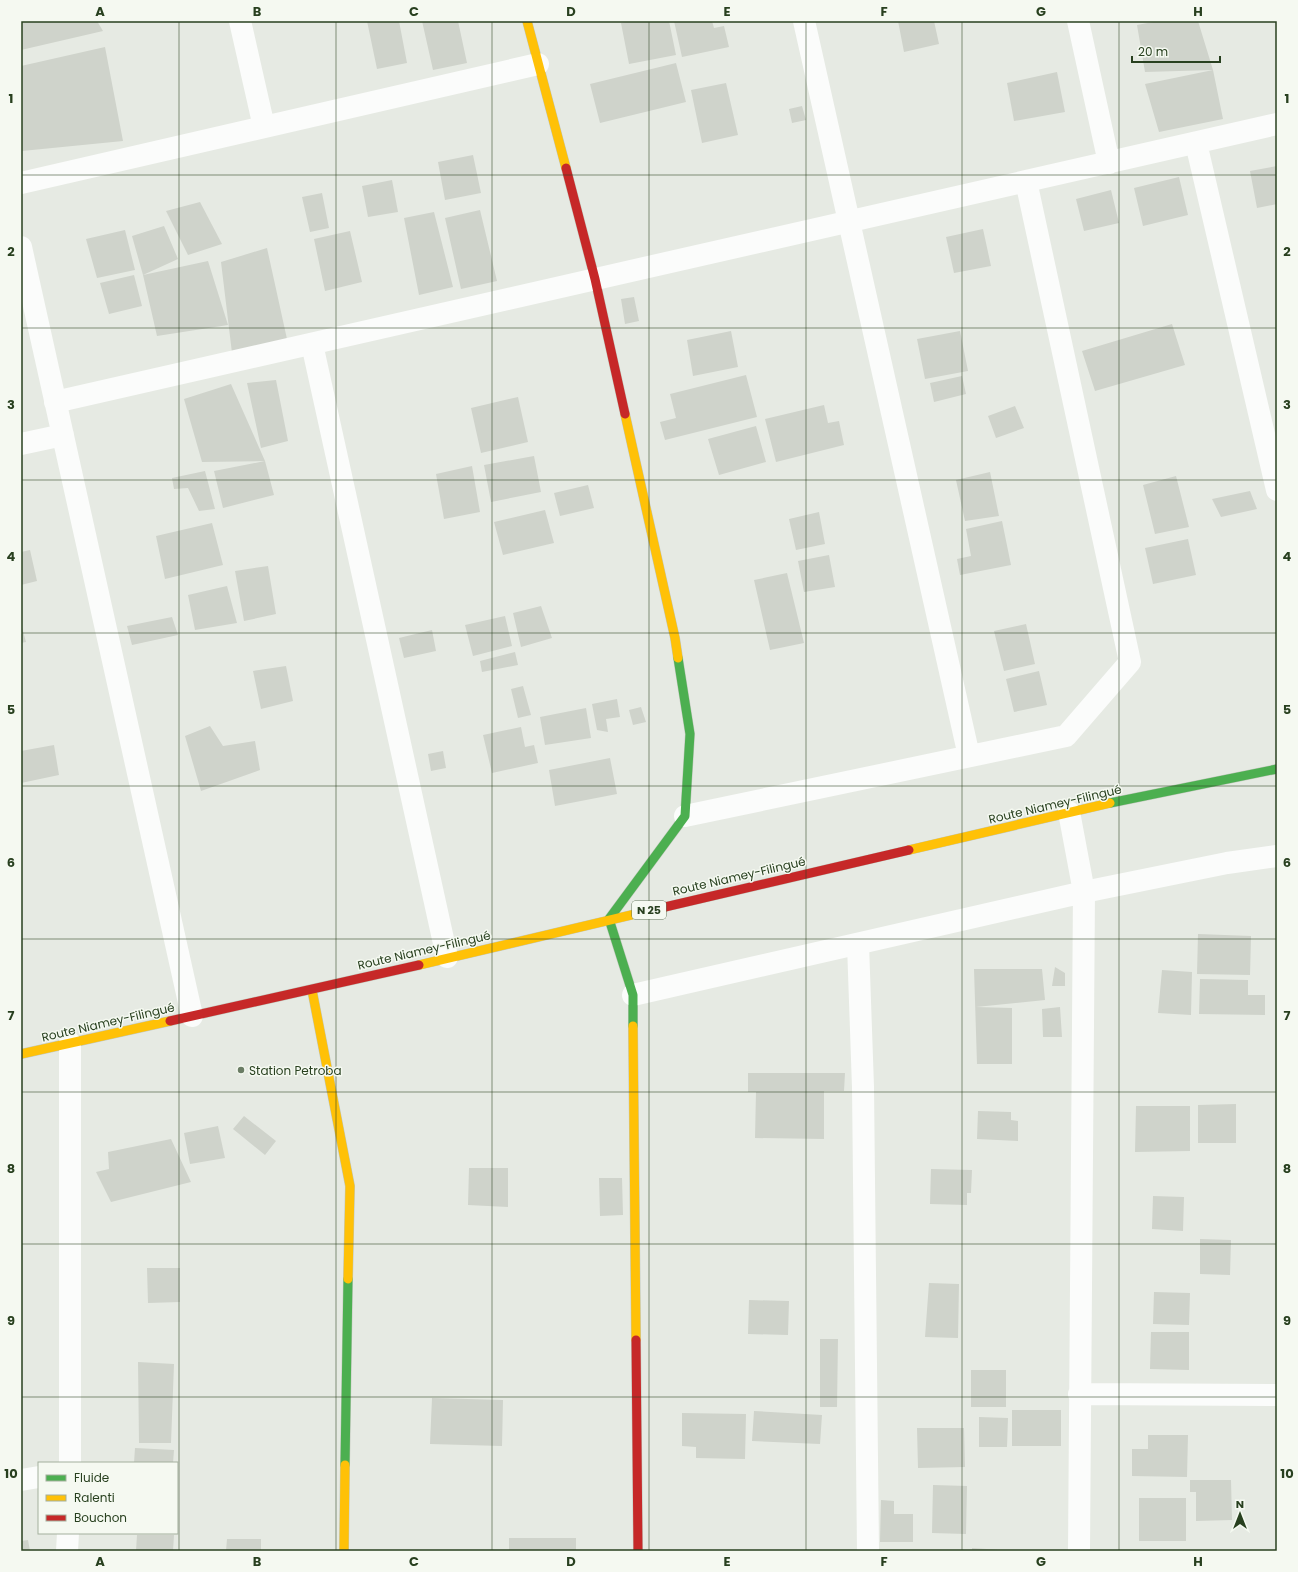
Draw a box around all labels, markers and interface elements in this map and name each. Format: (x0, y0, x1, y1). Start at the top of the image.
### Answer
text: A (95, 2, 105, 21)
text: B (253, 2, 262, 21)
text: C (409, 2, 419, 21)
text: D (566, 2, 576, 21)
text: E (723, 2, 731, 21)
text: F (880, 2, 888, 21)
text: G (1036, 2, 1046, 21)
text: H (1193, 2, 1203, 21)
scale bar (1132, 38, 1220, 64)
text: 20 m (1138, 43, 1168, 60)
text: 1 (9, 89, 13, 108)
text: 1 (1285, 89, 1289, 108)
text: 2 (7, 242, 15, 261)
text: 2 (1283, 242, 1291, 261)
text: 3 (7, 395, 15, 414)
text: 3 (1283, 395, 1291, 414)
text: 4 (7, 547, 16, 566)
text: 4 (1283, 547, 1292, 566)
text: 5 (7, 700, 15, 719)
text: 5 (1283, 700, 1291, 719)
street label: Route Niamey-Filingué (987, 780, 1123, 828)
street label: Route Niamey-Filingué (671, 852, 807, 900)
text: 6 (7, 853, 15, 872)
text: 6 (1283, 853, 1291, 872)
road number: N 25 (632, 901, 666, 919)
street label: Route Niamey-Filingué (356, 926, 492, 974)
street label: Route Niamey-Filingué (40, 998, 176, 1046)
text: 7 (8, 1006, 15, 1025)
text: 7 (1284, 1006, 1291, 1025)
place label: Station Petroba (249, 1062, 342, 1079)
marker: Station Petroba (236, 1065, 246, 1075)
text: 8 (7, 1159, 15, 1178)
text: 8 (1283, 1159, 1291, 1178)
text: 9 (7, 1311, 15, 1330)
text: 9 (1283, 1311, 1291, 1330)
legend (38, 1462, 178, 1534)
text: 10 (4, 1464, 18, 1483)
text: 10 (1280, 1464, 1294, 1483)
text: Fluide (74, 1469, 109, 1486)
text: Ralenti (74, 1489, 115, 1506)
north arrow (1220, 1494, 1260, 1534)
text: N (1236, 1496, 1244, 1512)
text: Bouchon (74, 1509, 127, 1526)
text: A (95, 1552, 105, 1571)
text: B (253, 1552, 262, 1571)
text: C (409, 1552, 419, 1571)
text: D (566, 1552, 576, 1571)
text: E (723, 1552, 731, 1571)
text: F (880, 1552, 888, 1571)
text: G (1036, 1552, 1046, 1571)
text: H (1193, 1552, 1203, 1571)

